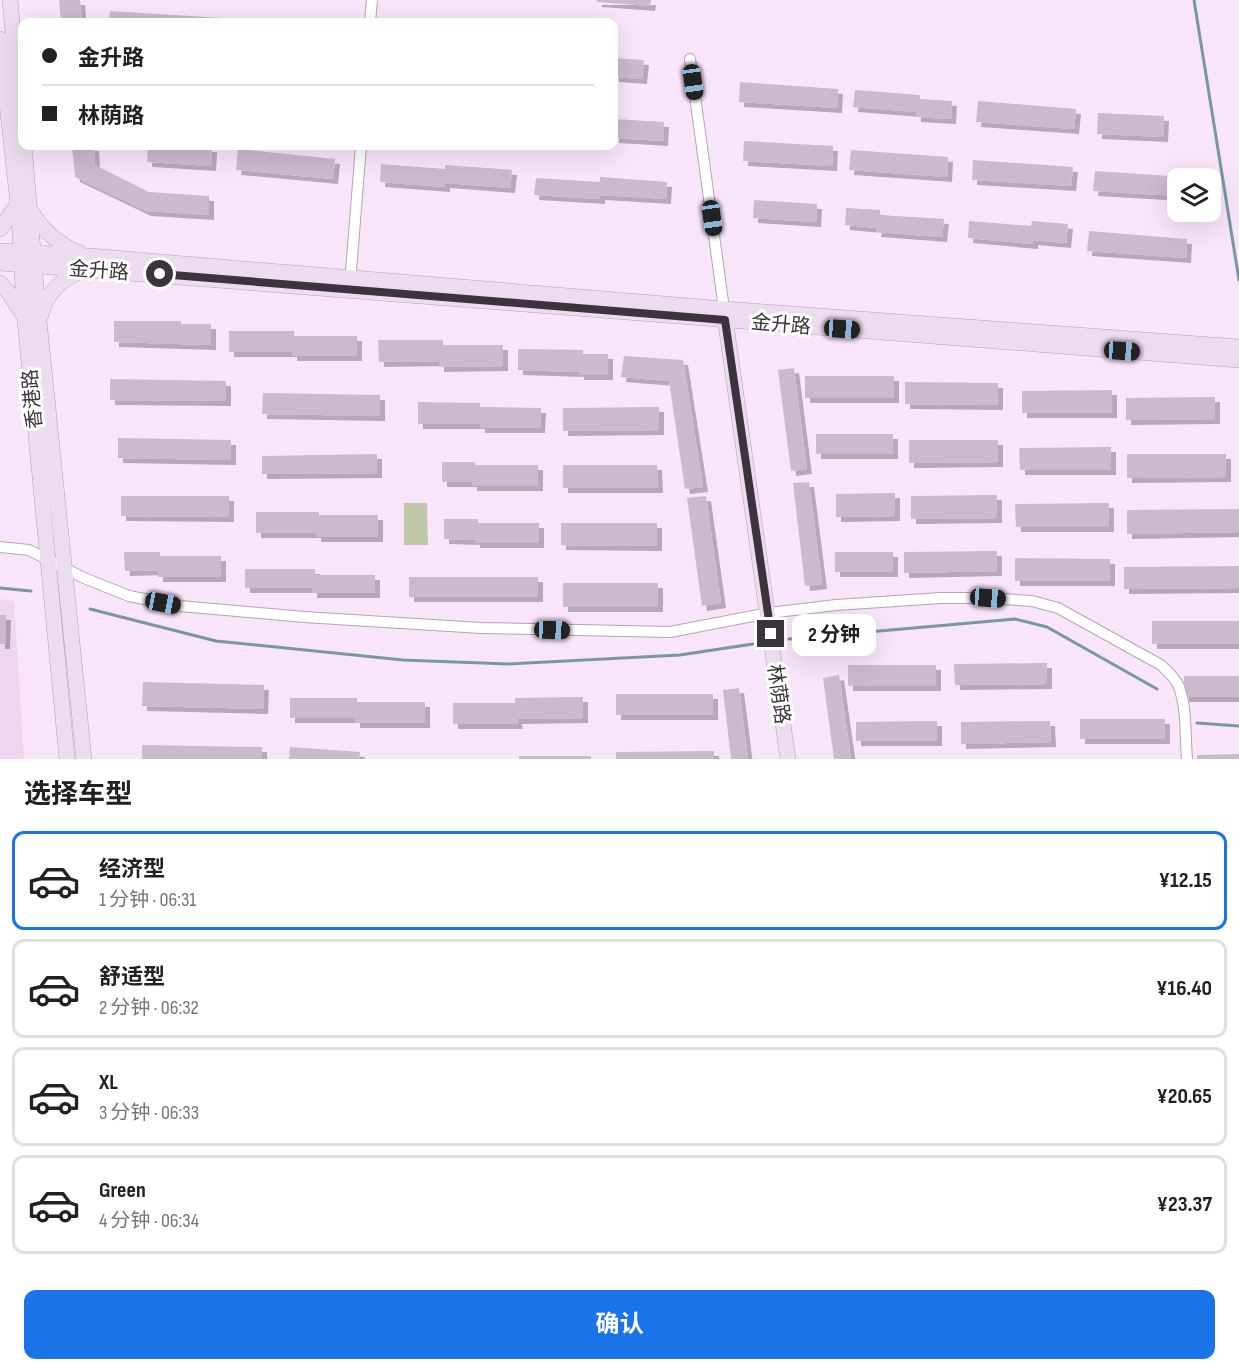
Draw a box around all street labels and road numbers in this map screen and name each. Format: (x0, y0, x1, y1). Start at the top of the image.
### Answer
street label: 金升路 (68, 257, 130, 285)
street label: 金升路 (750, 310, 812, 340)
street label: 香港路 (18, 368, 48, 430)
street label: 林荫路 (762, 663, 794, 726)

